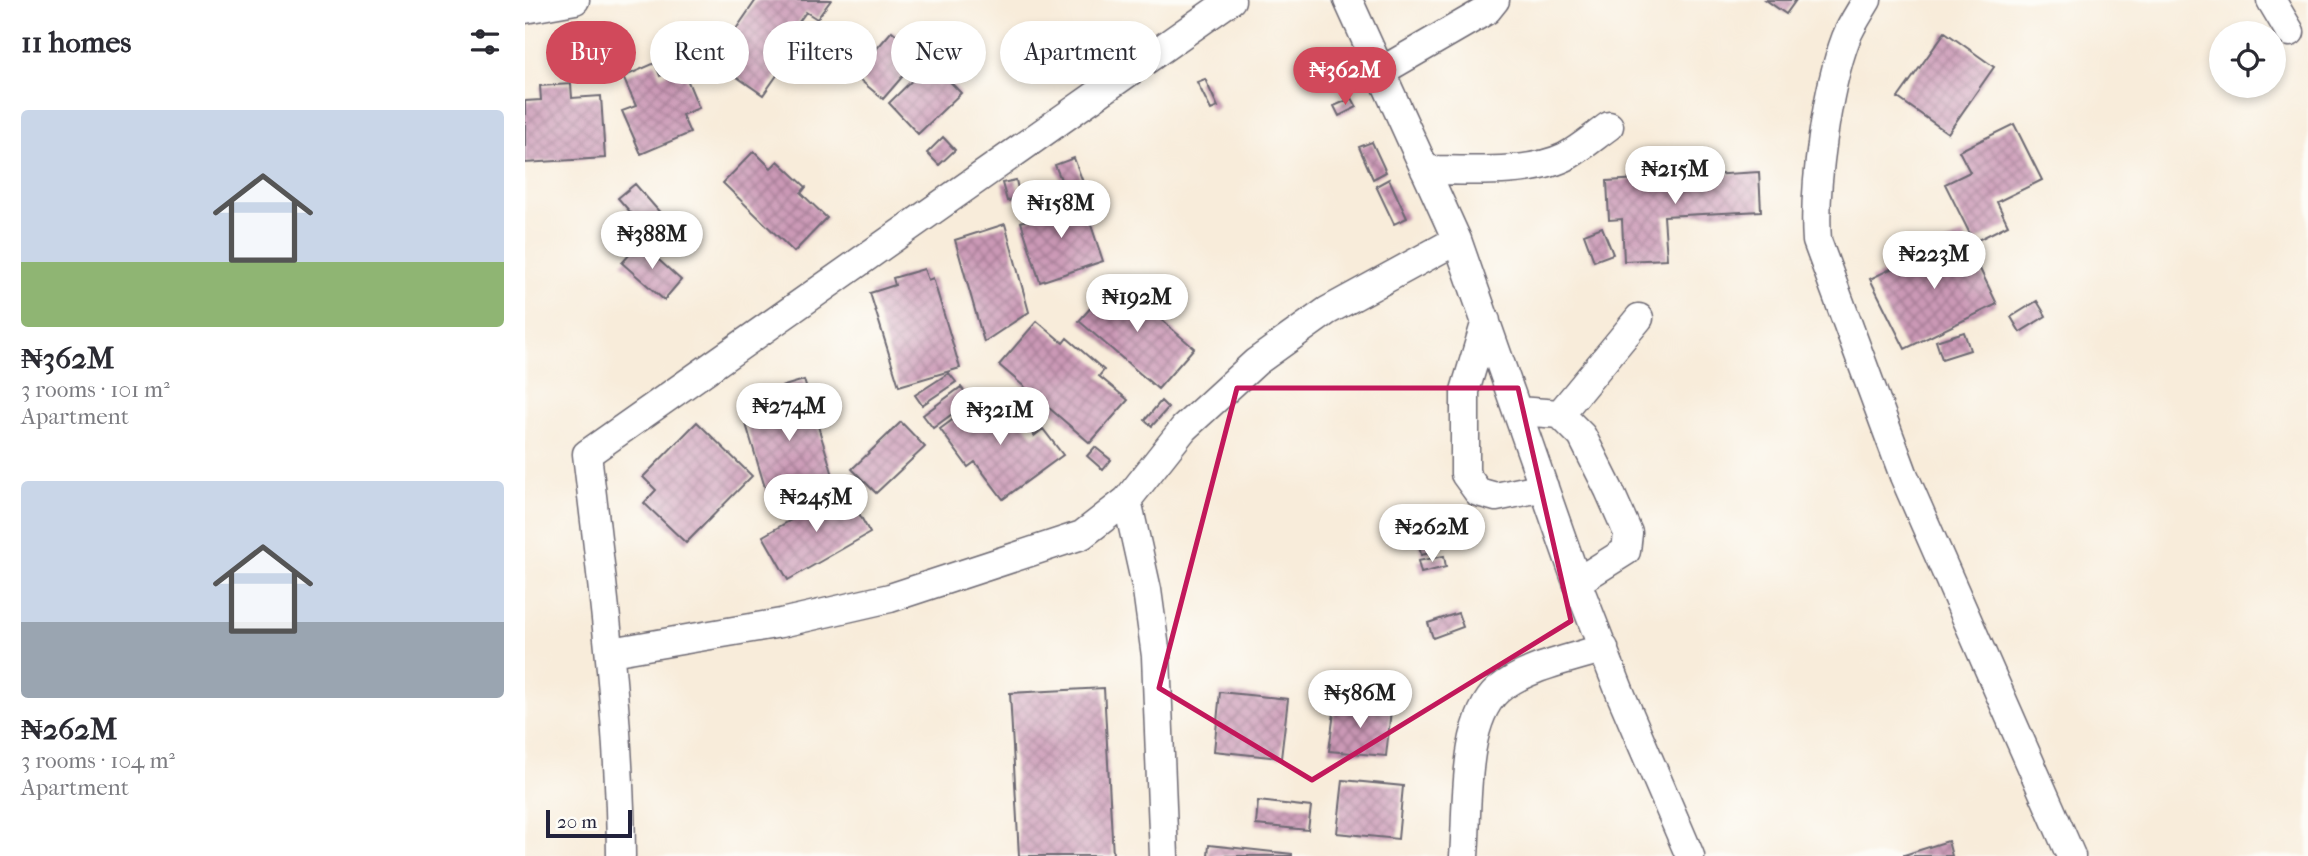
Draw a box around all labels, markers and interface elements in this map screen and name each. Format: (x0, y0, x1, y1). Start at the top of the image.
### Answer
chip: Buy (546, 21, 636, 84)
chip: Rent (650, 21, 749, 84)
chip: Filters (763, 21, 877, 84)
chip: New (891, 21, 986, 84)
chip: Apartment (1000, 21, 1161, 84)
map controls (2209, 21, 2286, 98)
button: locate (2209, 21, 2286, 98)
icon: filters (466, 23, 504, 61)
text: 11 homes (21, 25, 131, 60)
pin: ₦362M (1296, 48, 1394, 107)
text: ₦362M (1309, 56, 1381, 83)
pin: ₦215M (1626, 146, 1724, 206)
icon: home (200, 155, 326, 281)
text: ₦215M (1641, 155, 1709, 182)
pin: ₦158M (1012, 180, 1110, 240)
text: ₦158M (1027, 189, 1095, 216)
pin: ₦388M (603, 212, 701, 271)
text: ₦388M (617, 220, 687, 247)
pin: ₦223M (1885, 232, 1983, 291)
text: ₦223M (1899, 240, 1969, 267)
pin: ₦192M (1088, 274, 1186, 334)
text: ₦192M (1102, 283, 1172, 310)
text: ₦362M (21, 341, 114, 376)
text: 3 rooms · 101 m² (21, 376, 170, 403)
pin: ₦274M (740, 384, 838, 443)
pin: ₦321M (951, 388, 1049, 447)
text: ₦274M (752, 392, 826, 419)
text: ₦321M (966, 396, 1034, 423)
text: Apartment (21, 403, 129, 430)
pin: ₦245M (767, 475, 865, 534)
text: ₦245M (780, 483, 852, 510)
pin: ₦262M (1383, 504, 1481, 564)
text: ₦262M (1395, 513, 1469, 540)
icon: home (200, 526, 326, 652)
pin: ₦586M (1311, 670, 1409, 730)
text: ₦586M (1324, 679, 1396, 706)
text: ₦262M (21, 712, 117, 747)
text: 3 rooms · 104 m² (21, 747, 175, 774)
text: Apartment (21, 774, 129, 801)
scale bar (546, 807, 632, 839)
text: 20 m (557, 811, 597, 833)

